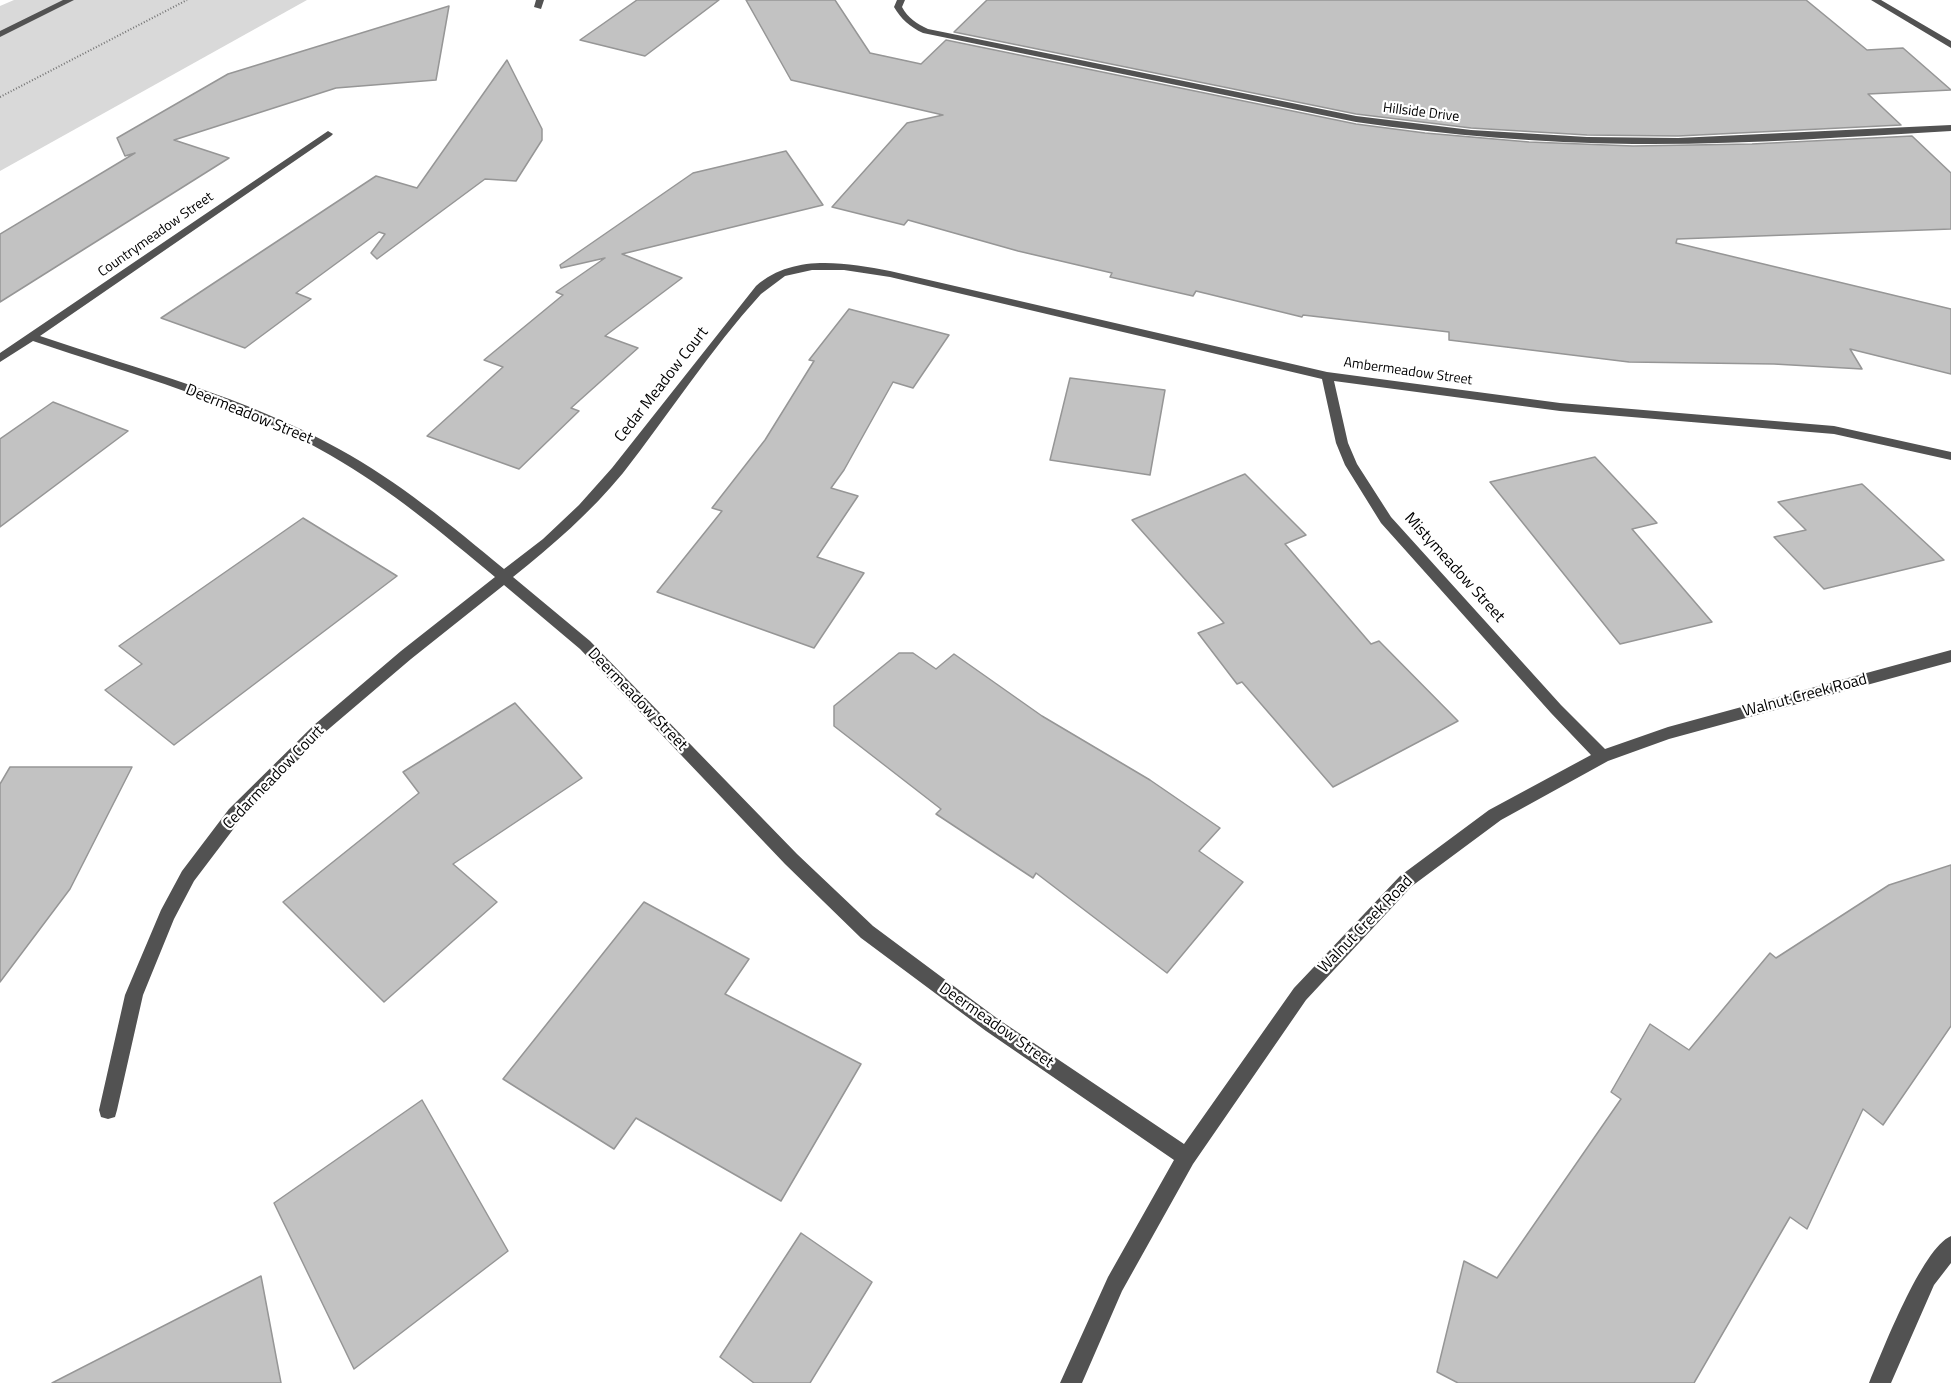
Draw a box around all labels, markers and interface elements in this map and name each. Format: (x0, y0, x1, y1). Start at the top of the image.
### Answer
street label: Hillside Drive (1382, 100, 1460, 126)
street label: Countrymeadow Street (95, 189, 217, 281)
street label: Cedar Meadow Court (611, 324, 713, 446)
street label: Ambermeadow Street (1343, 355, 1473, 389)
street label: Deermeadow Street (183, 381, 315, 449)
street label: Mistymeadow Street (1400, 509, 1508, 627)
street label: Deermeadow Street (583, 645, 691, 755)
street label: Walnut Creek Road (1741, 670, 1869, 722)
street label: Cedarmeadow Court (219, 722, 329, 834)
street label: Walnut Creek Road (1315, 872, 1417, 978)
street label: Deermeadow Street (935, 979, 1057, 1073)

